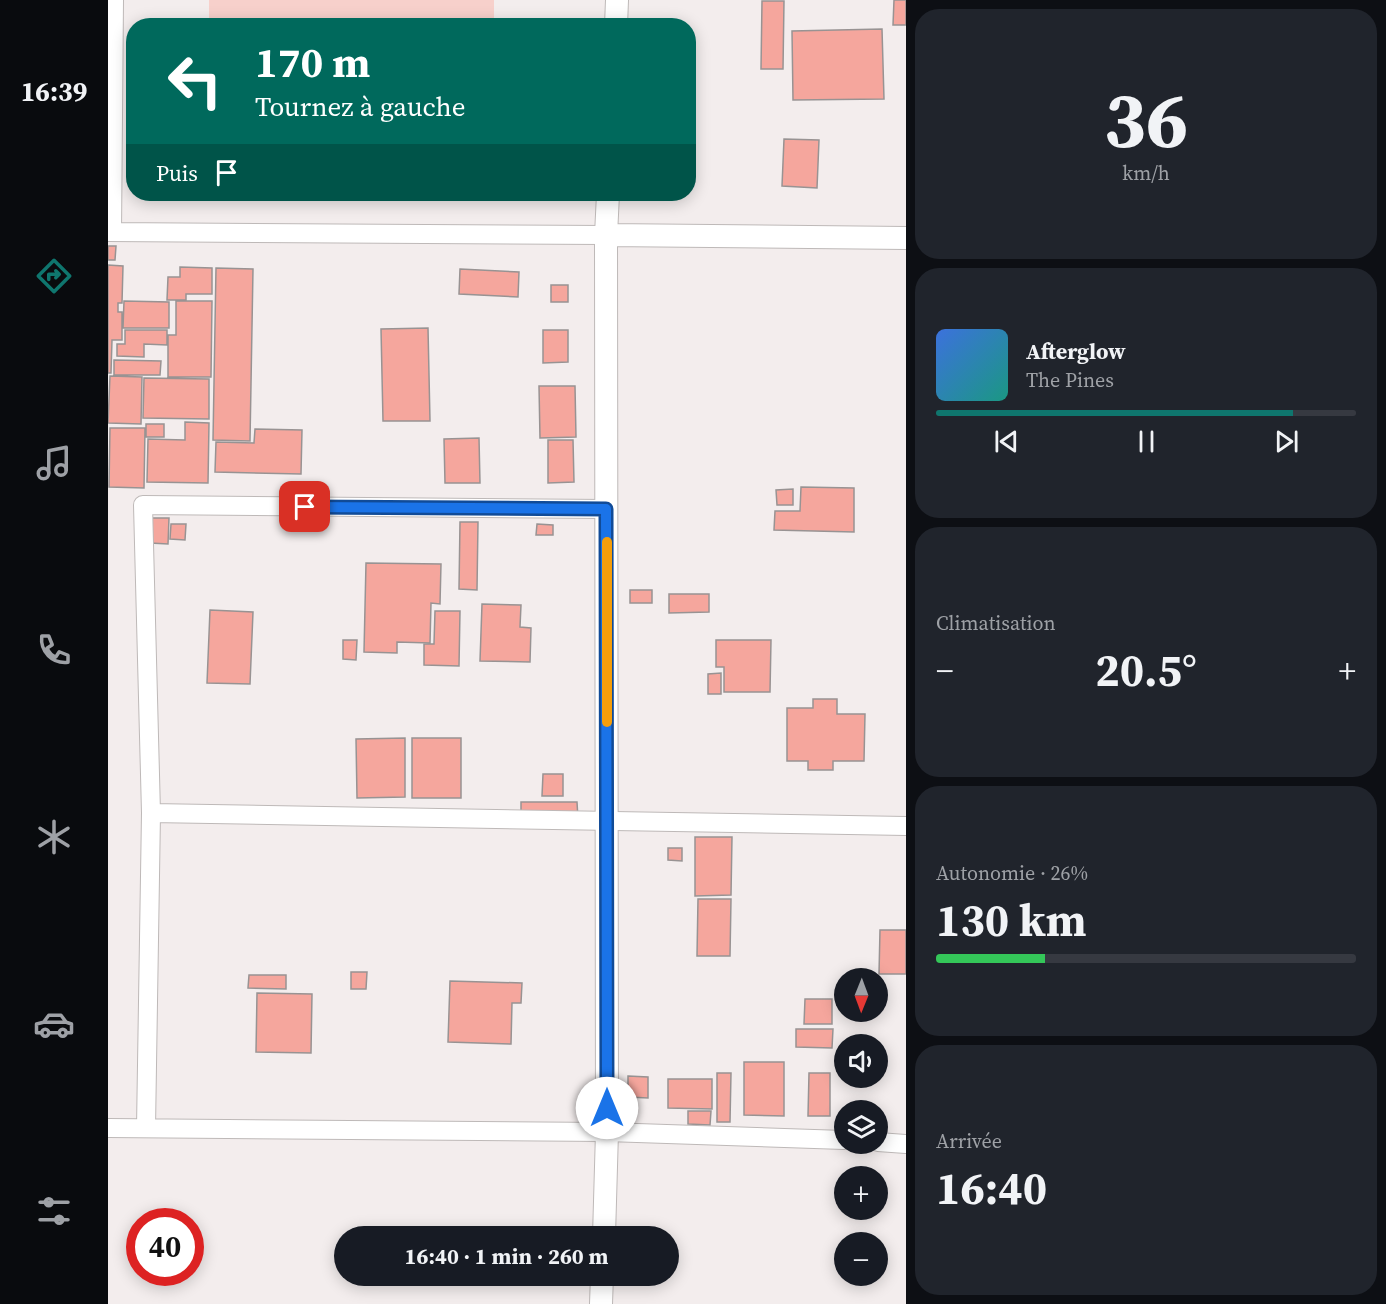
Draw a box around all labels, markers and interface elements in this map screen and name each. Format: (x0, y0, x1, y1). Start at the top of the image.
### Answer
text: 170 m (255, 33, 370, 91)
icon: left (156, 42, 234, 120)
text: 36 (1104, 66, 1188, 173)
text: 16:39 (21, 73, 87, 110)
text: Tournez à gauche (255, 88, 465, 125)
icon: arrive (210, 156, 243, 189)
text: Puis (156, 158, 198, 188)
text: km/h (1122, 159, 1170, 187)
icon: directions (33, 255, 75, 297)
text: Afterglow (1026, 336, 1126, 366)
text: The Pines (1026, 366, 1114, 394)
icon: previous (990, 425, 1023, 458)
icon: pause (1130, 425, 1163, 458)
icon: next (1270, 425, 1303, 458)
icon: music (33, 442, 75, 484)
pin (279, 481, 330, 532)
icon: arrive (288, 490, 321, 523)
text: Climatisation (936, 609, 1056, 637)
icon: phone (33, 629, 75, 671)
text: 20.5° (1095, 639, 1197, 701)
text: − (936, 648, 954, 693)
text: + (1339, 648, 1356, 693)
icon: climate (33, 816, 75, 858)
text: Autonomie · 26% (936, 859, 1088, 887)
text: 130 km (936, 889, 1087, 951)
north arrow (834, 968, 888, 1022)
map controls (834, 968, 888, 1286)
icon: car (33, 1003, 75, 1045)
button: sound (834, 1034, 888, 1088)
position arrow (575, 1076, 639, 1140)
button: layers (834, 1100, 888, 1154)
text: Arrivée (936, 1127, 1002, 1155)
text: 16:40 (936, 1157, 1047, 1219)
button: + (834, 1166, 888, 1220)
icon: filters (33, 1190, 75, 1232)
speed limit sign: 40 (126, 1208, 204, 1286)
button: − (834, 1232, 888, 1286)
text: 16:40 · 1 min · 260 m (405, 1241, 608, 1271)

